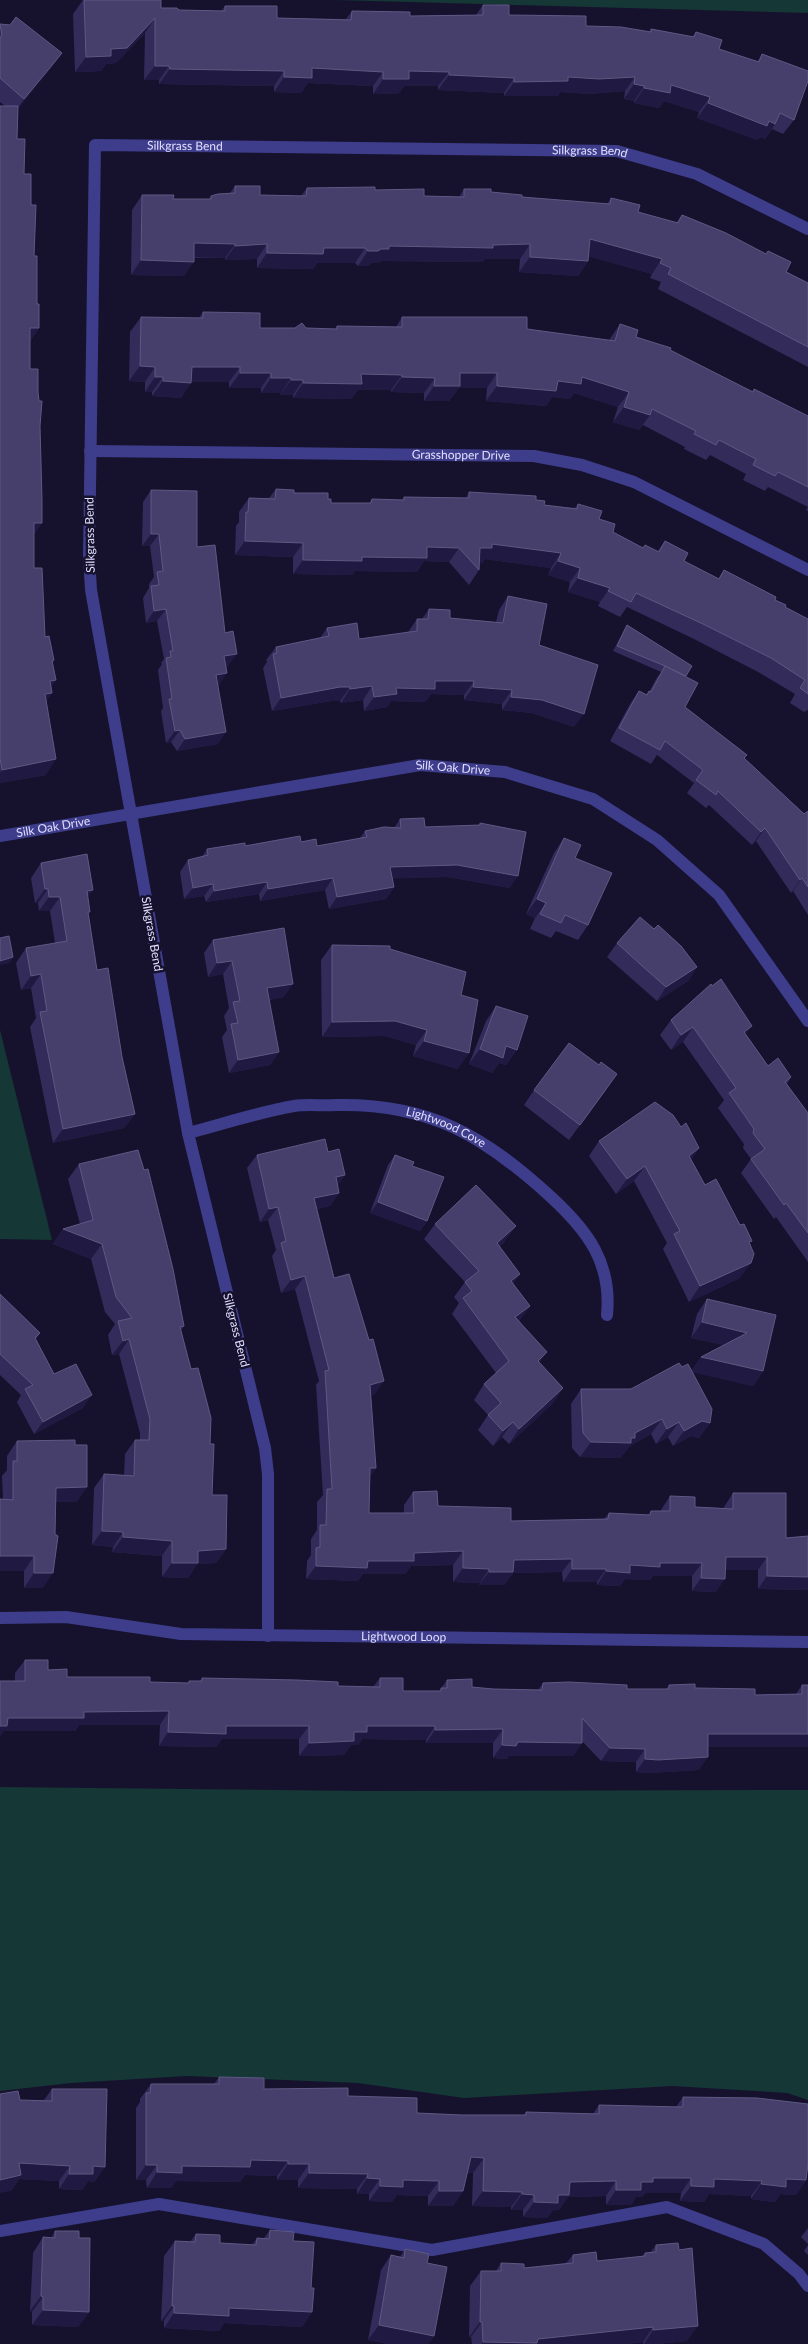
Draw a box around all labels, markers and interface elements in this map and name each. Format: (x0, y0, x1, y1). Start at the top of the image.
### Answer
street label: Silkgrass Bend (147, 138, 223, 153)
street label: Silkgrass Bend (552, 142, 629, 161)
street label: Grasshopper Drive (412, 447, 510, 463)
street label: Silkgrass Bend (81, 497, 98, 573)
street label: Silk Oak Drive (414, 757, 491, 778)
street label: Silk Oak Drive (15, 813, 91, 840)
street label: Silkgrass Bend (139, 895, 166, 972)
street label: Lightwood Cove (405, 1103, 489, 1151)
street label: Silkgrass Bend (220, 1291, 253, 1368)
street label: Lightwood Loop (361, 1628, 447, 1644)

